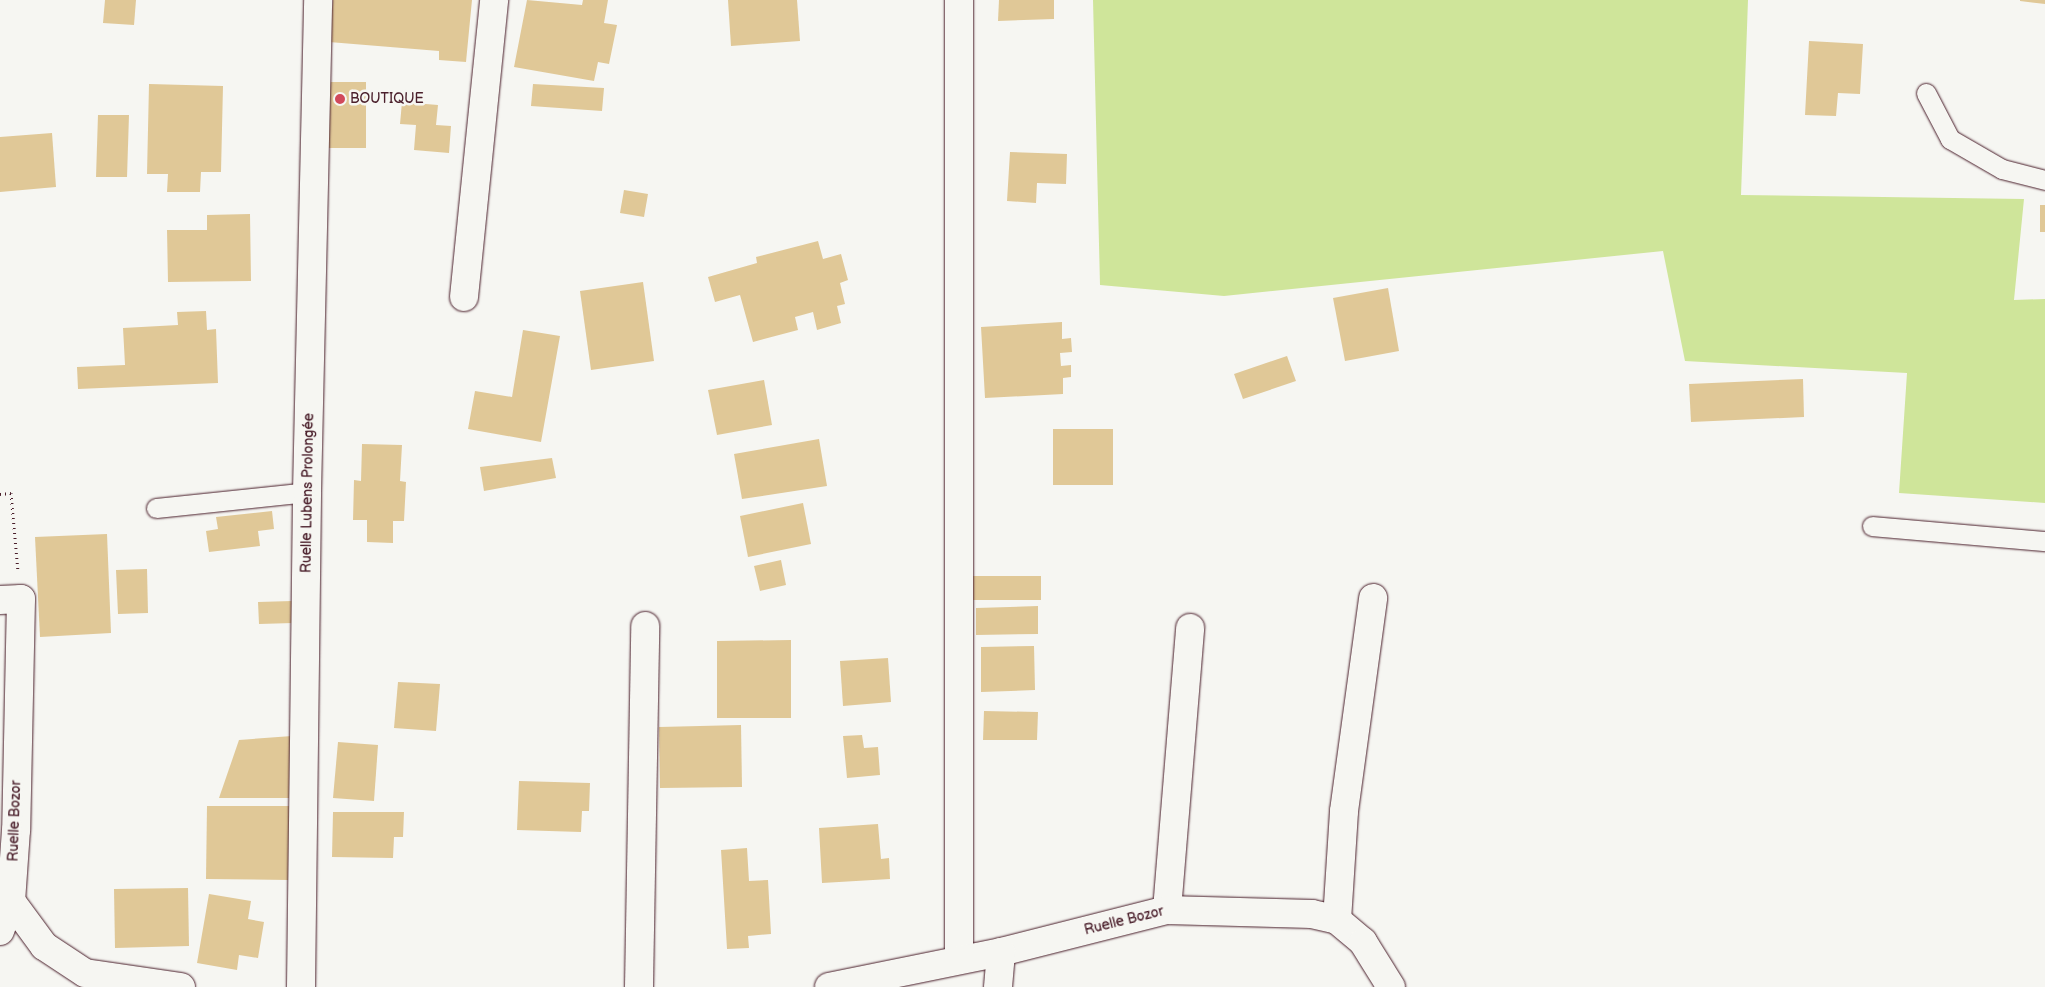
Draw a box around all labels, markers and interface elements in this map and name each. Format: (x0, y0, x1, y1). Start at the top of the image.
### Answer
place label: BOUTIQUE (350, 91, 424, 107)
marker: BOUTIQUE (334, 93, 346, 105)
street label: Ruelle Lubens Prolongée (298, 413, 318, 573)
street label: Ruelle Bozor (5, 780, 25, 862)
street label: Ruelle Bozor (1083, 903, 1165, 939)

